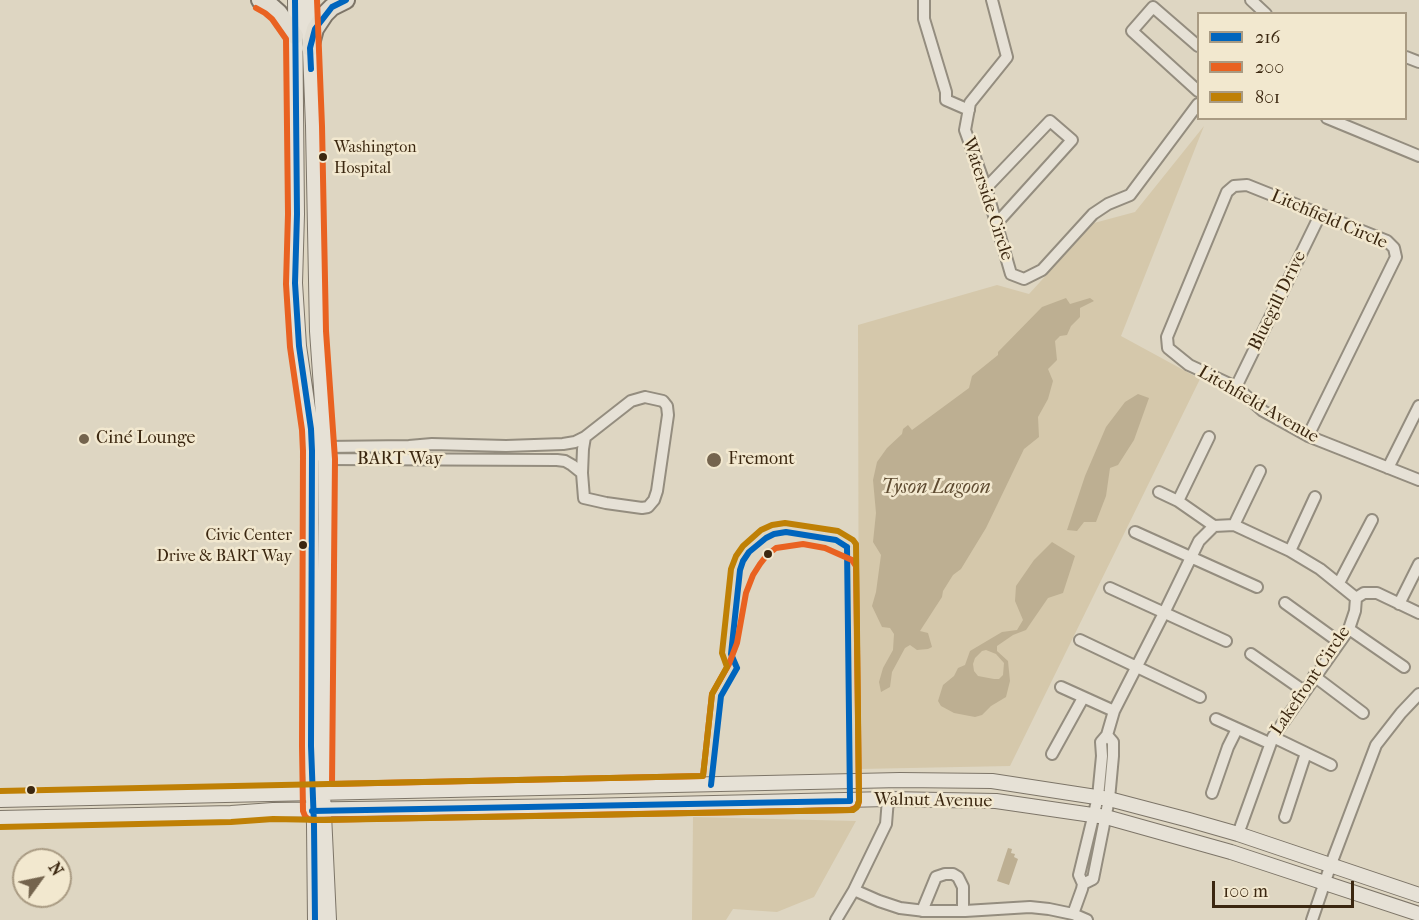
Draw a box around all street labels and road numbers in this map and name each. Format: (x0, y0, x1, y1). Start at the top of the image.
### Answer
street label: Waterside Circle (957, 134, 1017, 264)
street label: Litchfield Circle (1268, 186, 1390, 254)
street label: Bluegill Drive (1245, 248, 1311, 354)
street label: Litchfield Avenue (1194, 362, 1322, 448)
street label: BART Way (357, 449, 443, 471)
street label: Lakefront Circle (1267, 622, 1355, 740)
street label: Walnut Avenue (874, 789, 992, 813)

